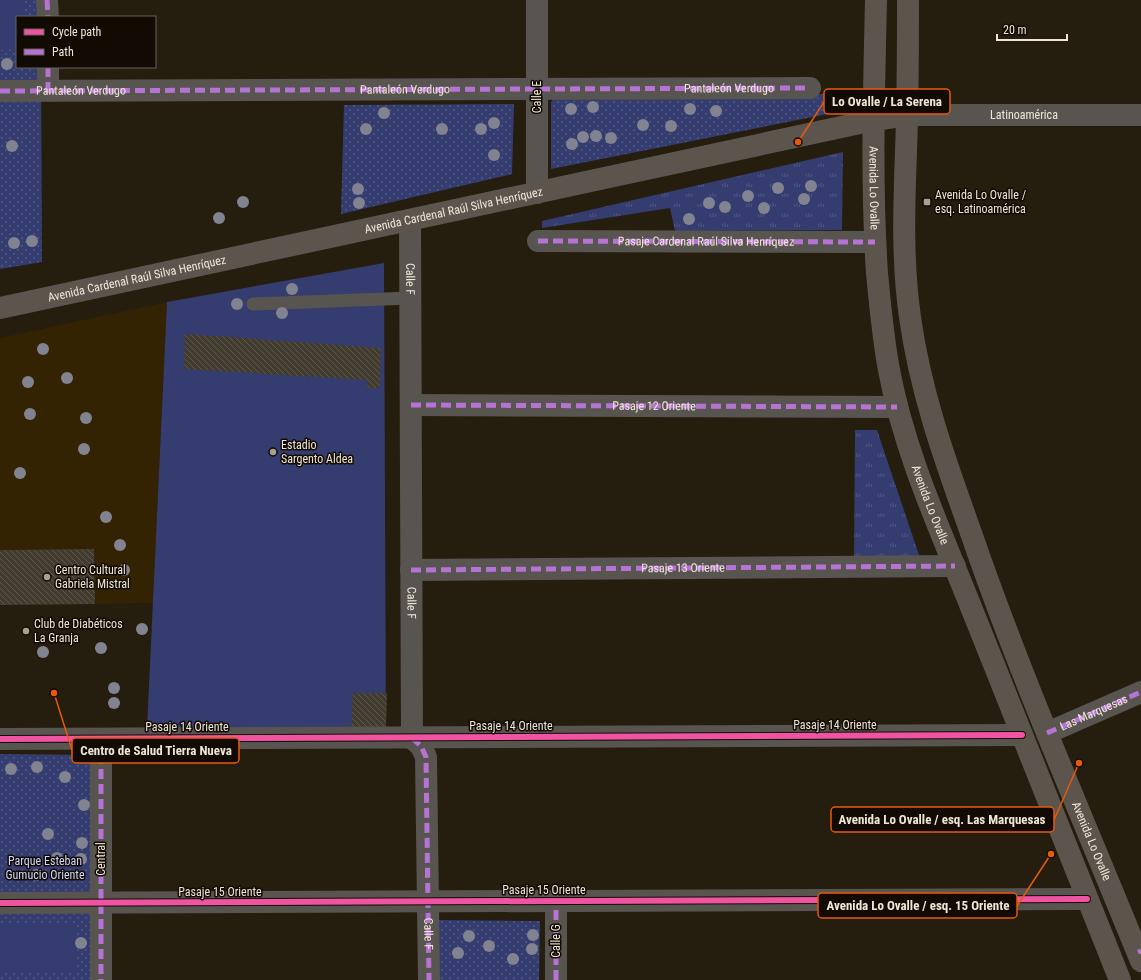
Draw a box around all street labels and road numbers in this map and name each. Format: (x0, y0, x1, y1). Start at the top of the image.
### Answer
street label: Calle E (530, 81, 544, 113)
street label: Pantaleón Verdugo (684, 81, 774, 95)
street label: Pantaleón Verdugo (360, 82, 450, 97)
street label: Pantaleón Verdugo (36, 84, 126, 98)
street label: Latinoamérica (990, 108, 1058, 122)
street label: Avenida Lo Ovalle (866, 146, 882, 231)
street label: Avenida Cardenal Raúl Silva Henríquez (363, 184, 544, 236)
street label: Pasaje Cardenal Raúl Silva Henríquez (618, 234, 794, 249)
street label: Avenida Cardenal Raúl Silva Henríquez (46, 253, 227, 305)
street label: Calle F (403, 263, 417, 295)
street label: Pasaje 12 Oriente (612, 399, 696, 413)
street label: Avenida Lo Ovalle (909, 463, 952, 547)
street label: Pasaje 13 Oriente (641, 561, 725, 575)
street label: Calle F (404, 587, 419, 619)
street label: Las Marquesas (1058, 692, 1130, 733)
street label: Pasaje 14 Oriente (793, 718, 877, 732)
street label: Pasaje 14 Oriente (469, 719, 553, 733)
street label: Pasaje 14 Oriente (145, 720, 229, 734)
street label: Avenida Lo Ovalle (1069, 800, 1114, 883)
street label: Central (94, 842, 108, 876)
street label: Pasaje 15 Oriente (502, 883, 586, 897)
street label: Pasaje 15 Oriente (178, 885, 262, 899)
street label: Calle F (421, 918, 436, 950)
street label: Calle G (549, 924, 563, 958)

